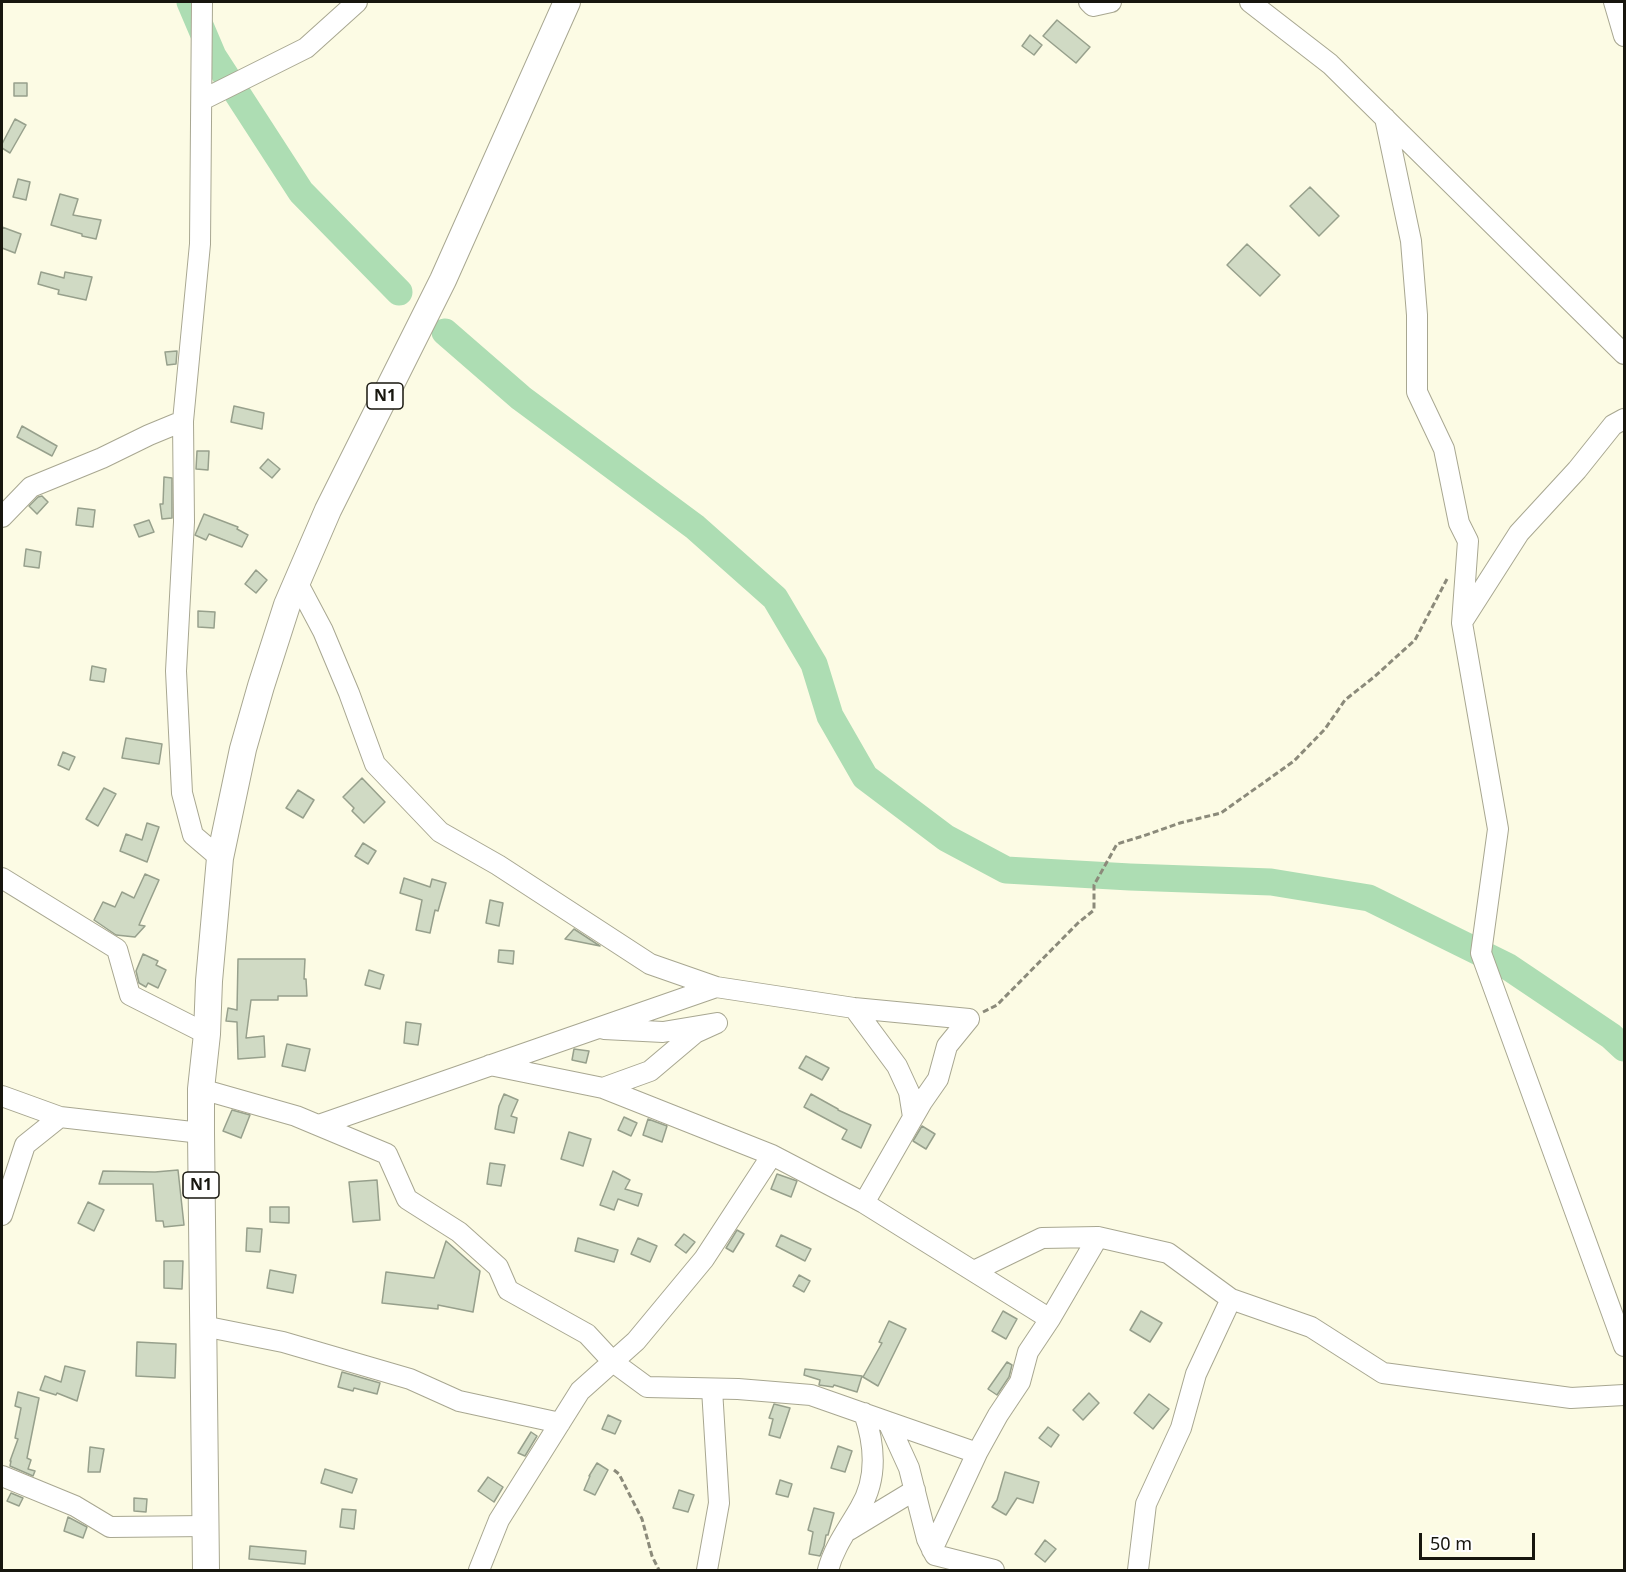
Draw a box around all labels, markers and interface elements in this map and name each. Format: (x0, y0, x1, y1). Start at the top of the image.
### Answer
road number: N1 (367, 383, 403, 409)
road number: N1 (183, 1172, 219, 1198)
scale bar (1422, 1521, 1538, 1559)
text: 50 m (1430, 1531, 1472, 1555)

